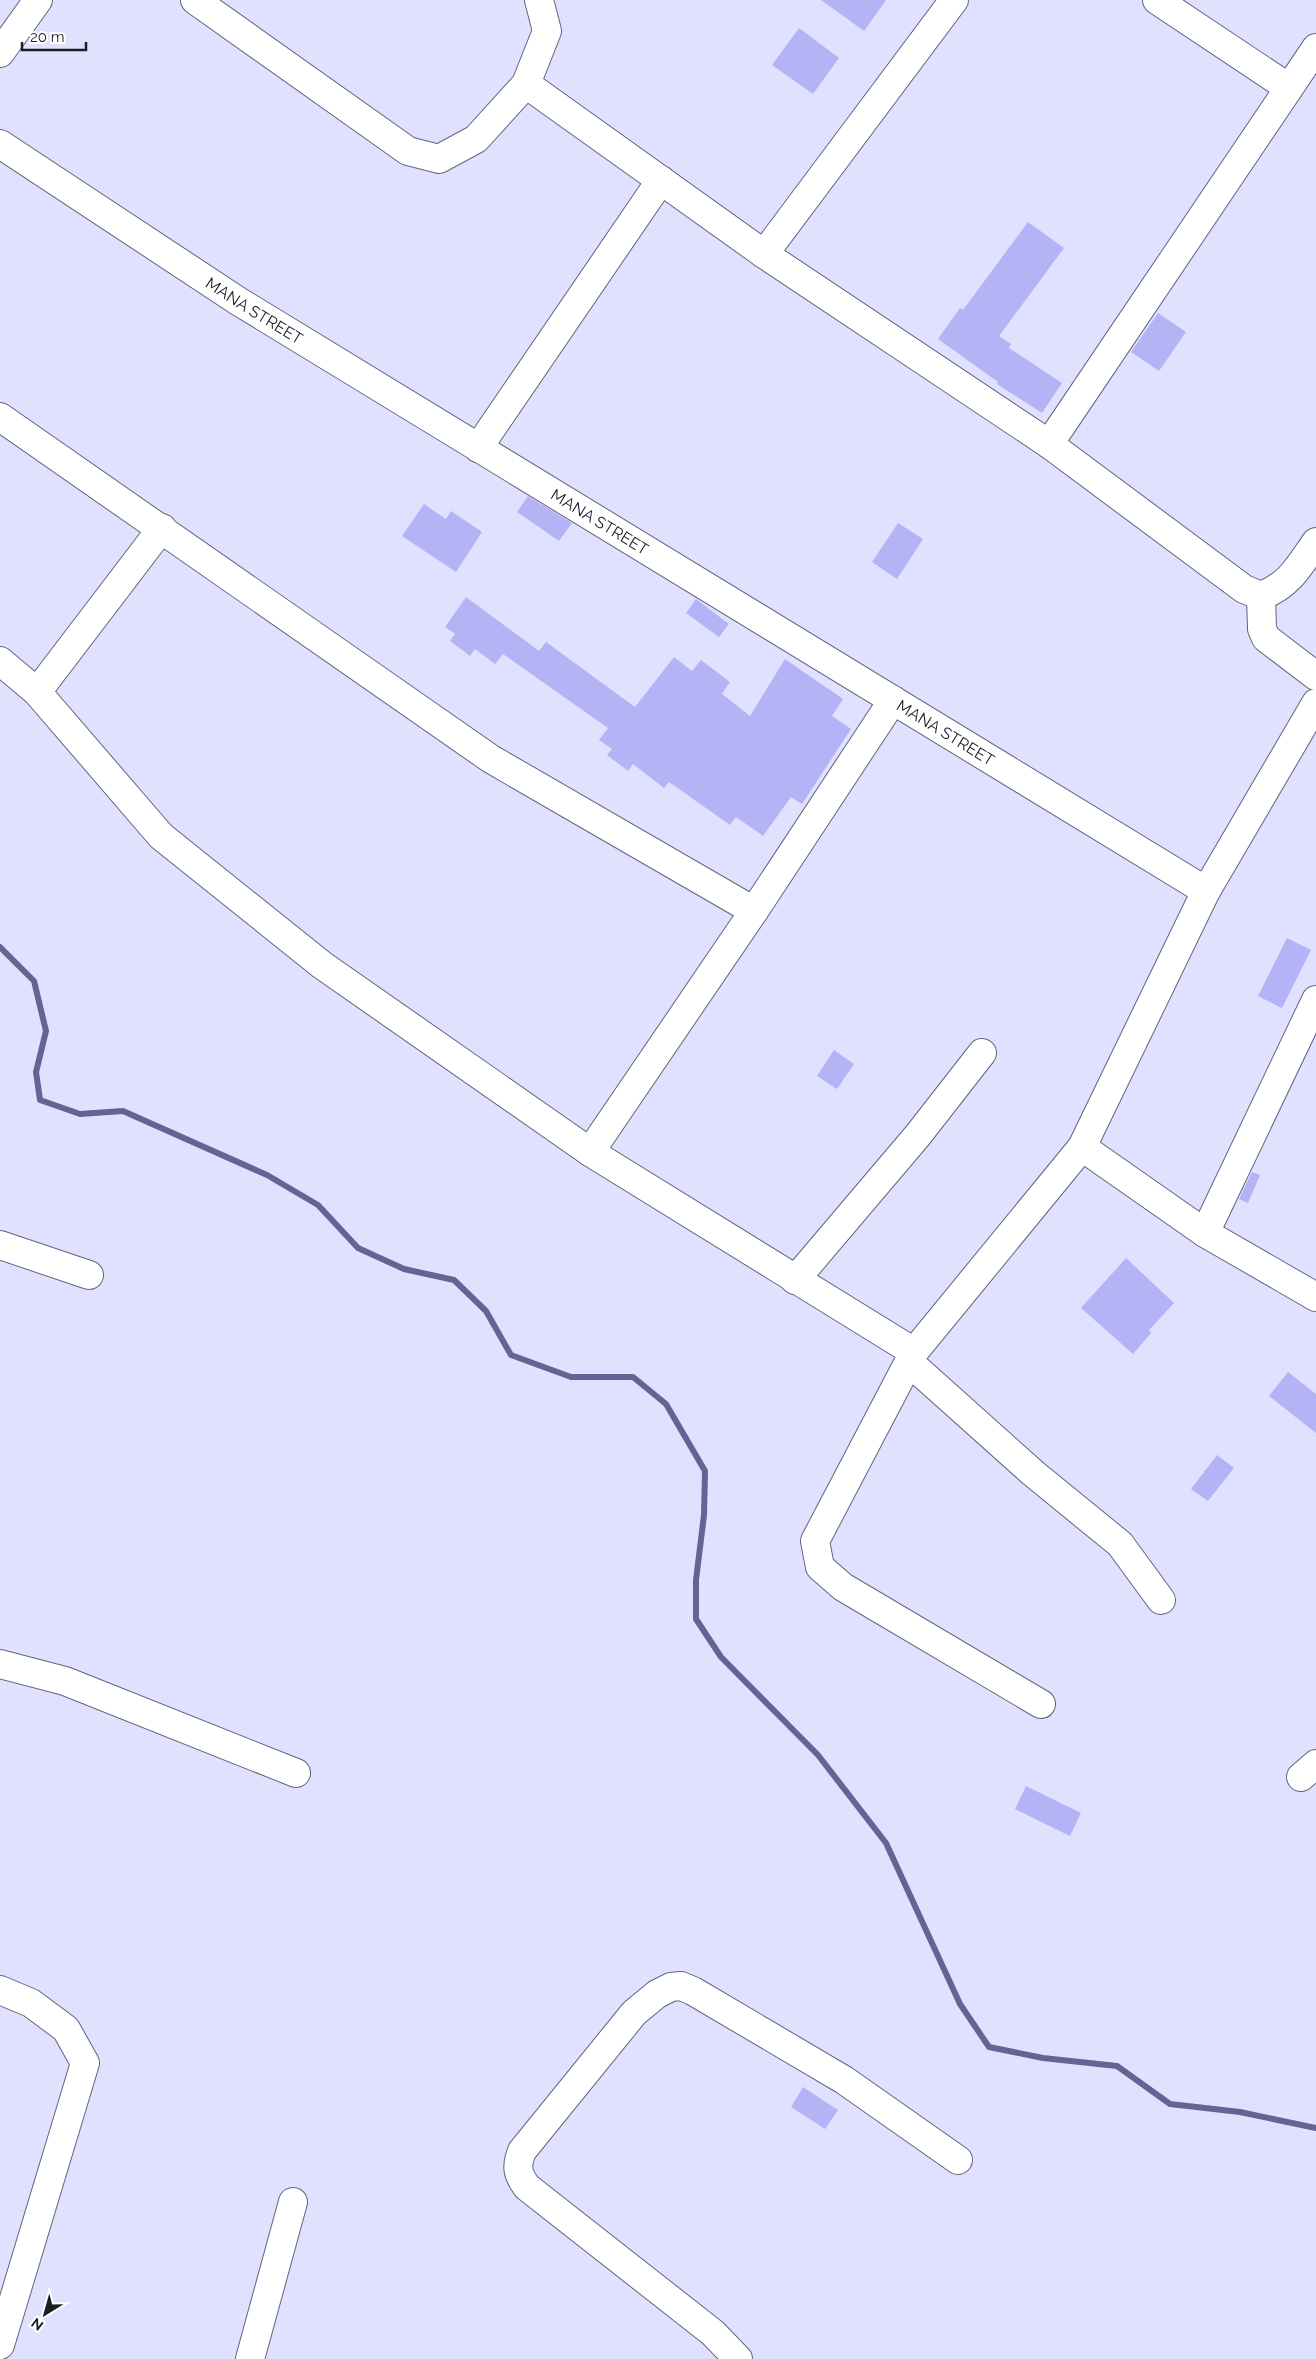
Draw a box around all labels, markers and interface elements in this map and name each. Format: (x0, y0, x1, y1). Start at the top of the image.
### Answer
scale bar (22, 20, 86, 52)
text: 20 m (30, 28, 65, 46)
street label: MANA STREET (202, 273, 307, 348)
street label: MANA STREET (548, 485, 652, 559)
street label: MANA STREET (894, 695, 998, 769)
north arrow (20, 2289, 70, 2339)
text: N (28, 2315, 46, 2334)

